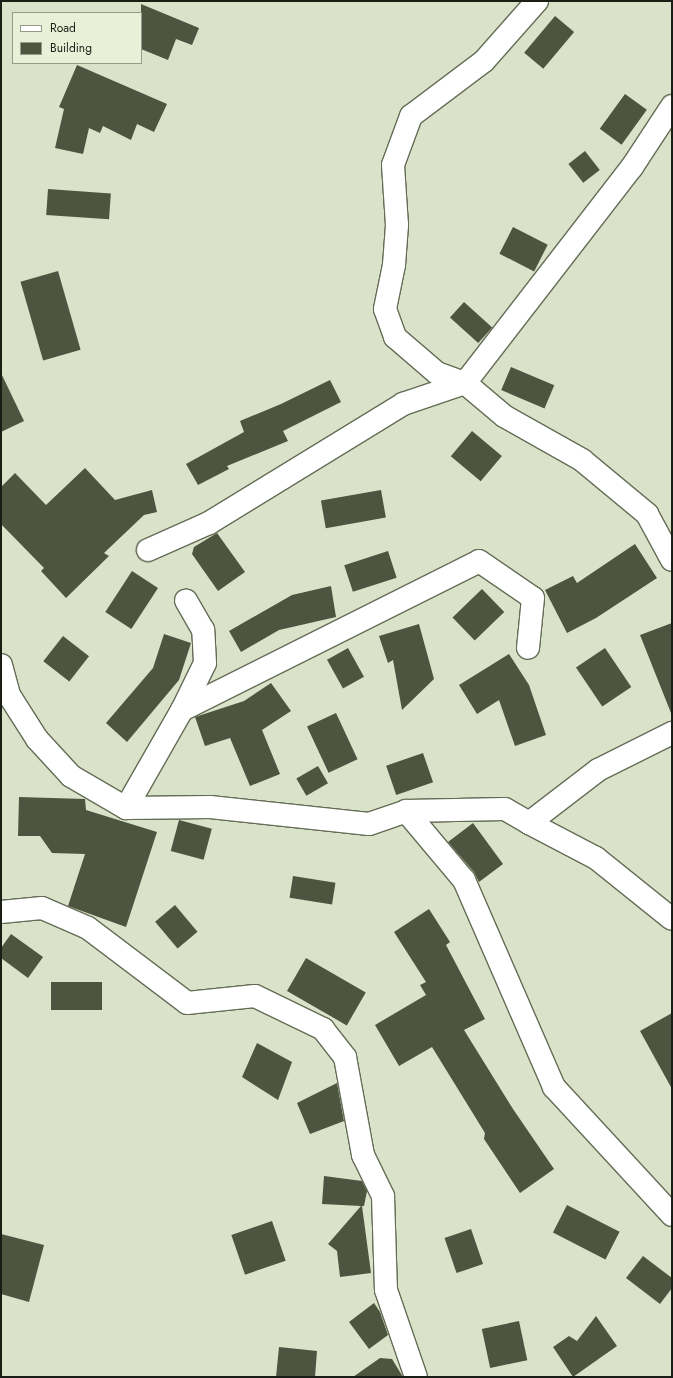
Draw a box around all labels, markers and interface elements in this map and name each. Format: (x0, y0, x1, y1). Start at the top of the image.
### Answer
legend (12, 12, 142, 64)
text: Road (50, 19, 76, 37)
text: Building (50, 39, 92, 57)

